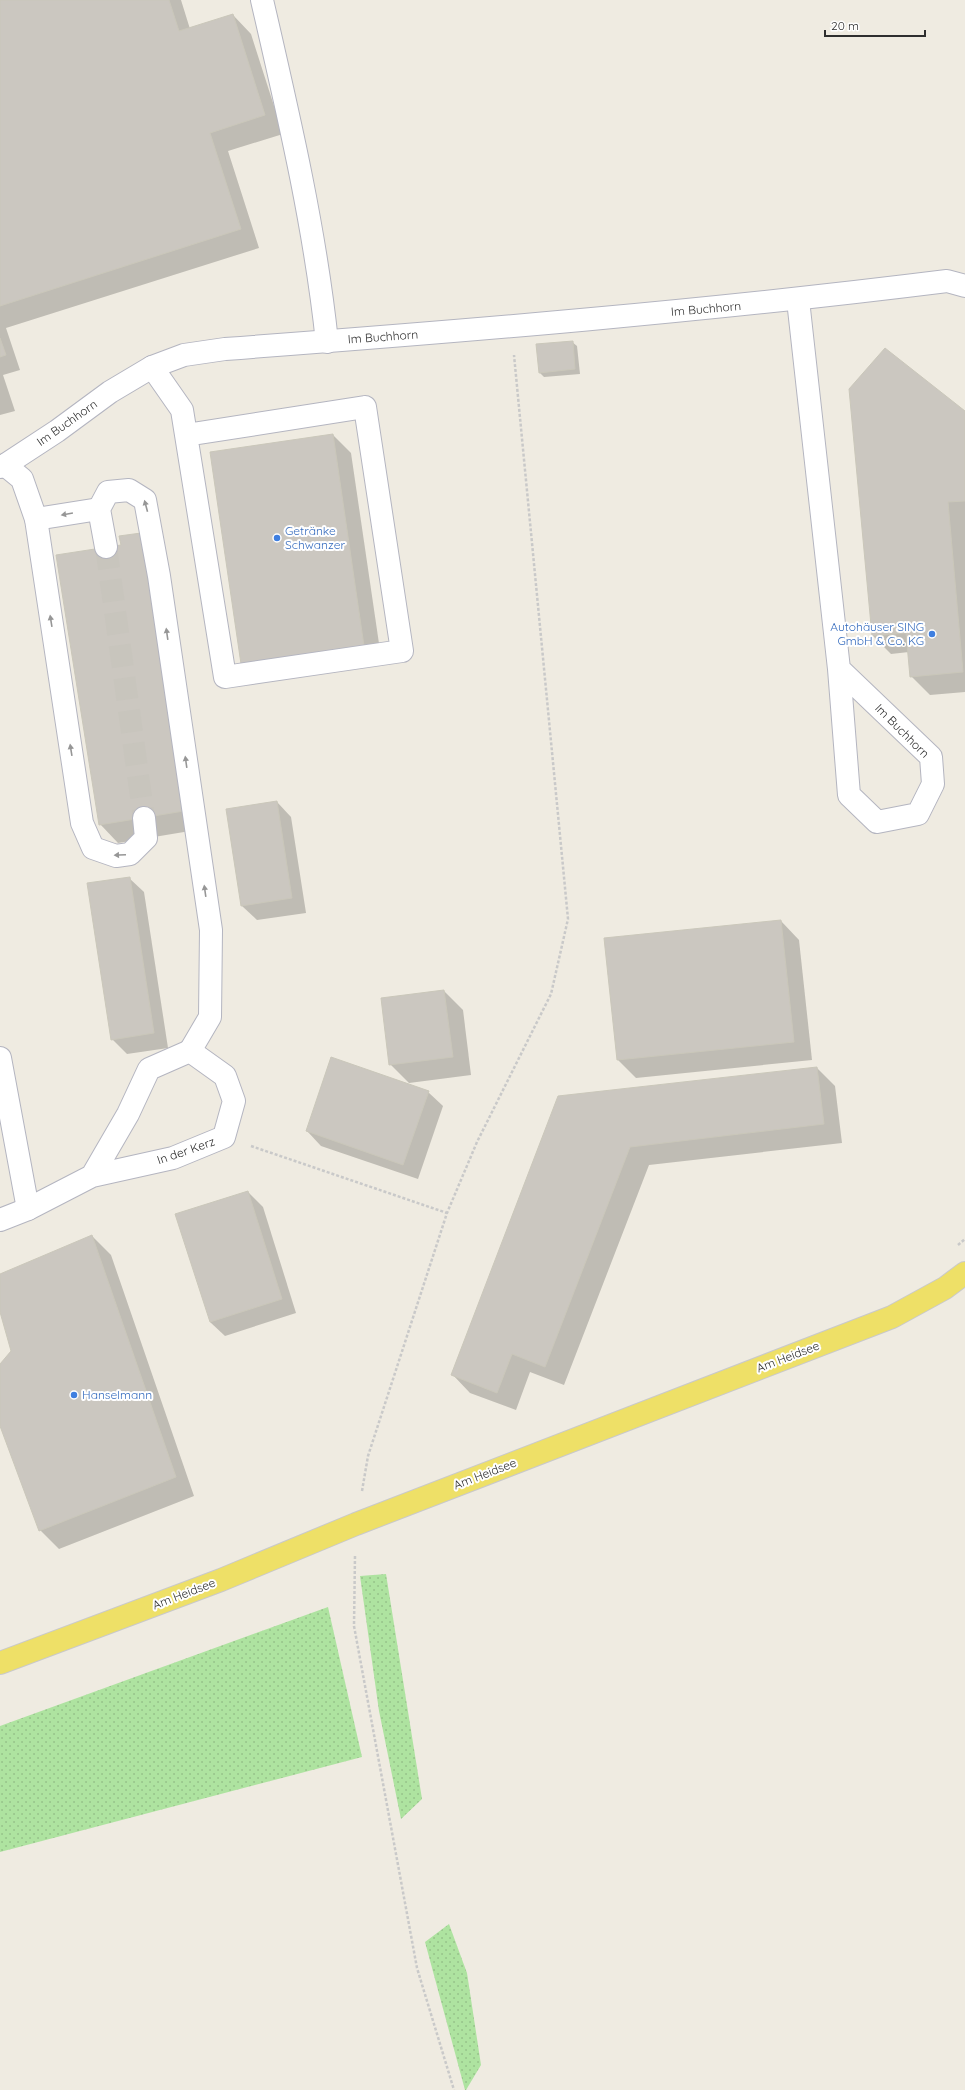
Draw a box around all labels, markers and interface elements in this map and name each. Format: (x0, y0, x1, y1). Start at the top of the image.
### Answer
scale bar (825, 12, 925, 38)
text: 20 m (831, 18, 859, 33)
street label: Im Buchhorn (670, 298, 742, 319)
street label: Im Buchhorn (347, 327, 419, 346)
street label: Im Buchhorn (34, 396, 100, 449)
one-way arrow (143, 499, 149, 511)
one-way arrow (61, 511, 73, 517)
place label: Getränke Schwanzer (285, 523, 345, 552)
marker: Getränke Schwanzer (272, 533, 282, 543)
one-way arrow (48, 615, 54, 627)
place label: Autohäuser SING GmbH & Co. KG (830, 619, 924, 648)
one-way arrow (164, 628, 170, 640)
marker: Autohäuser SING GmbH & Co. KG (927, 629, 937, 639)
street label: Im Buchhorn (872, 700, 933, 761)
one-way arrow (68, 744, 74, 756)
one-way arrow (183, 756, 189, 769)
one-way arrow (113, 852, 126, 858)
one-way arrow (202, 885, 208, 897)
street label: In der Kerz (155, 1134, 217, 1167)
street label: Am Heidsee (754, 1338, 822, 1375)
place label: Hanselmann (82, 1387, 152, 1402)
marker: Hanselmann (69, 1390, 79, 1400)
street label: Am Heidsee (451, 1455, 519, 1492)
street label: Am Heidsee (150, 1575, 218, 1612)

